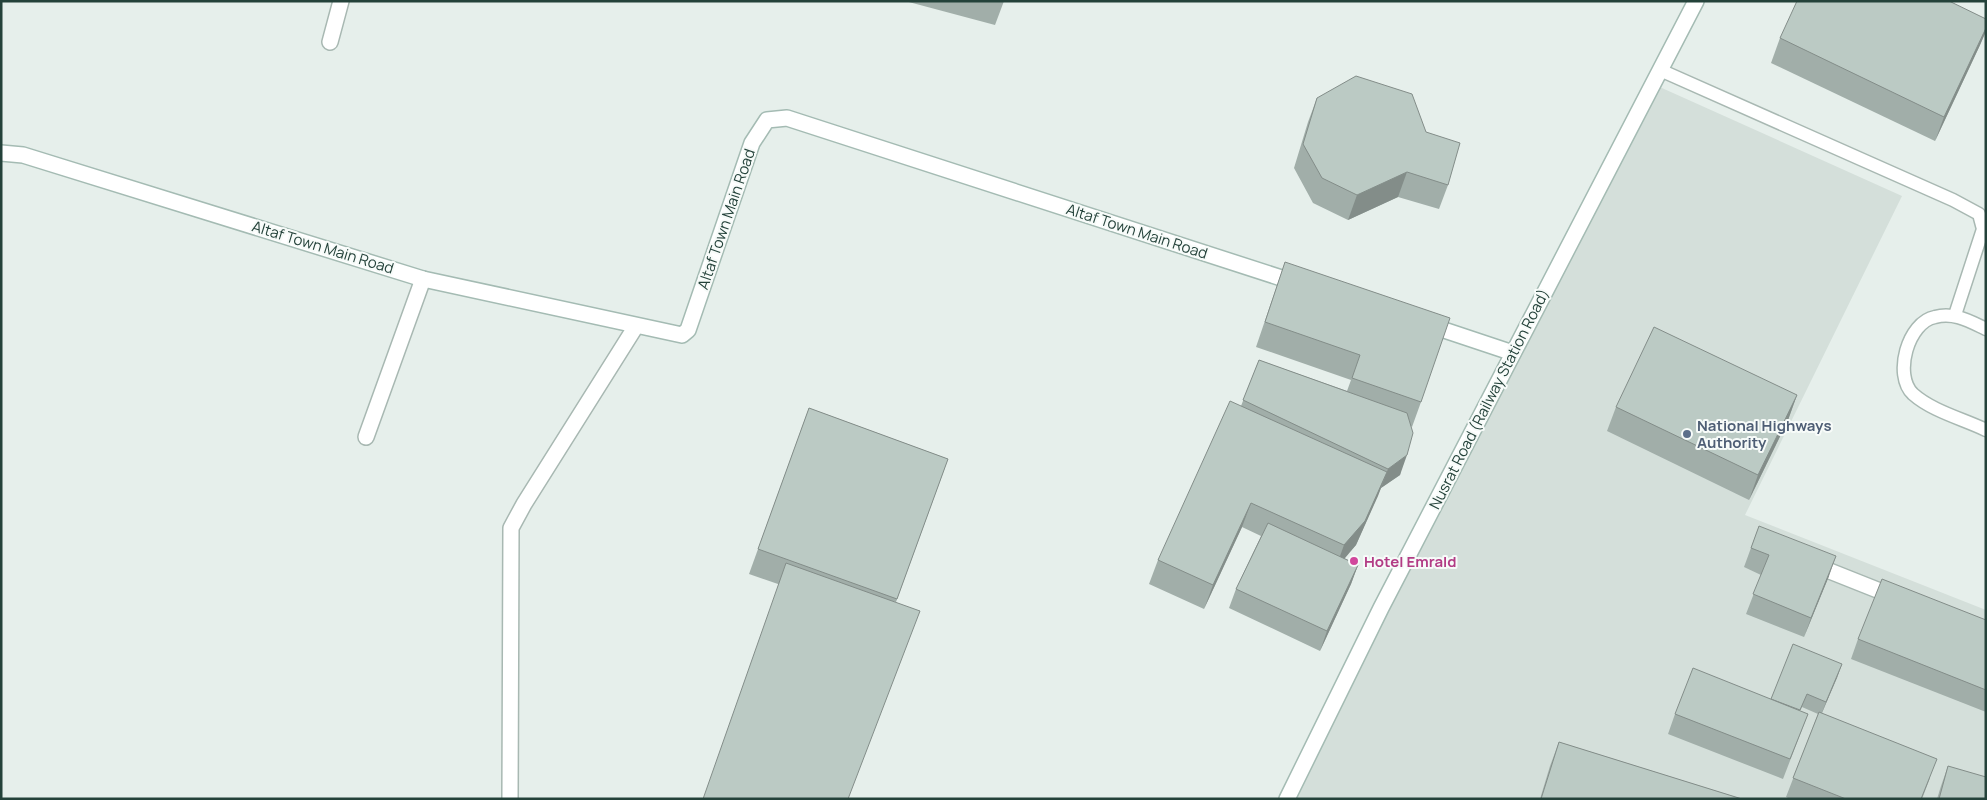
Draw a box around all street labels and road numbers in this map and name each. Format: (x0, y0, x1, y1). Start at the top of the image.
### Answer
street label: Altaf Town Main Road (692, 146, 760, 292)
street label: Altaf Town Main Road (1064, 198, 1210, 264)
street label: Altaf Town Main Road (249, 215, 397, 279)
street label: Nusrat Road (Railway Station Road) (1424, 285, 1554, 513)

